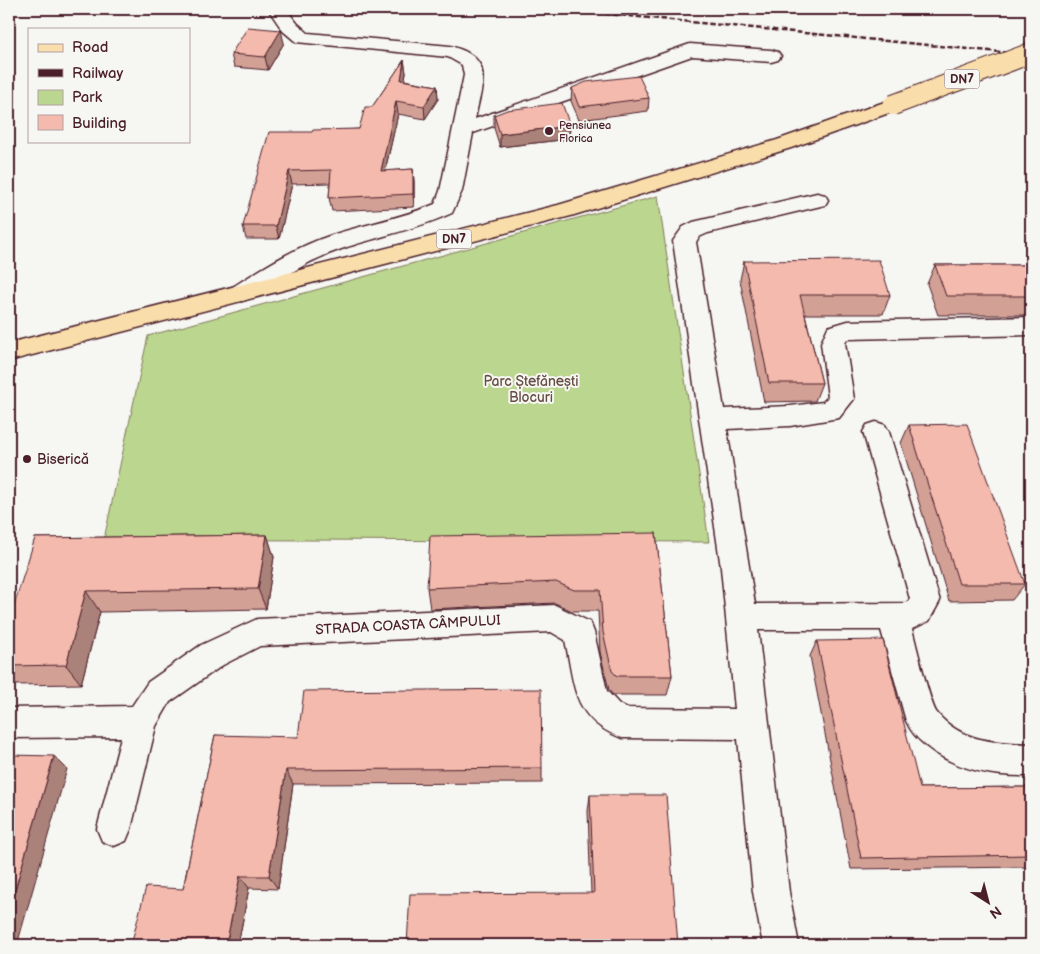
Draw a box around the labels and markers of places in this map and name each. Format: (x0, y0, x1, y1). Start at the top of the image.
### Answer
place label: Pensiunea Florica (559, 119, 611, 145)
marker: Pensiunea Florica (543, 125, 555, 137)
place label: Biserică (37, 451, 89, 468)
marker: Biserică (21, 453, 33, 465)

